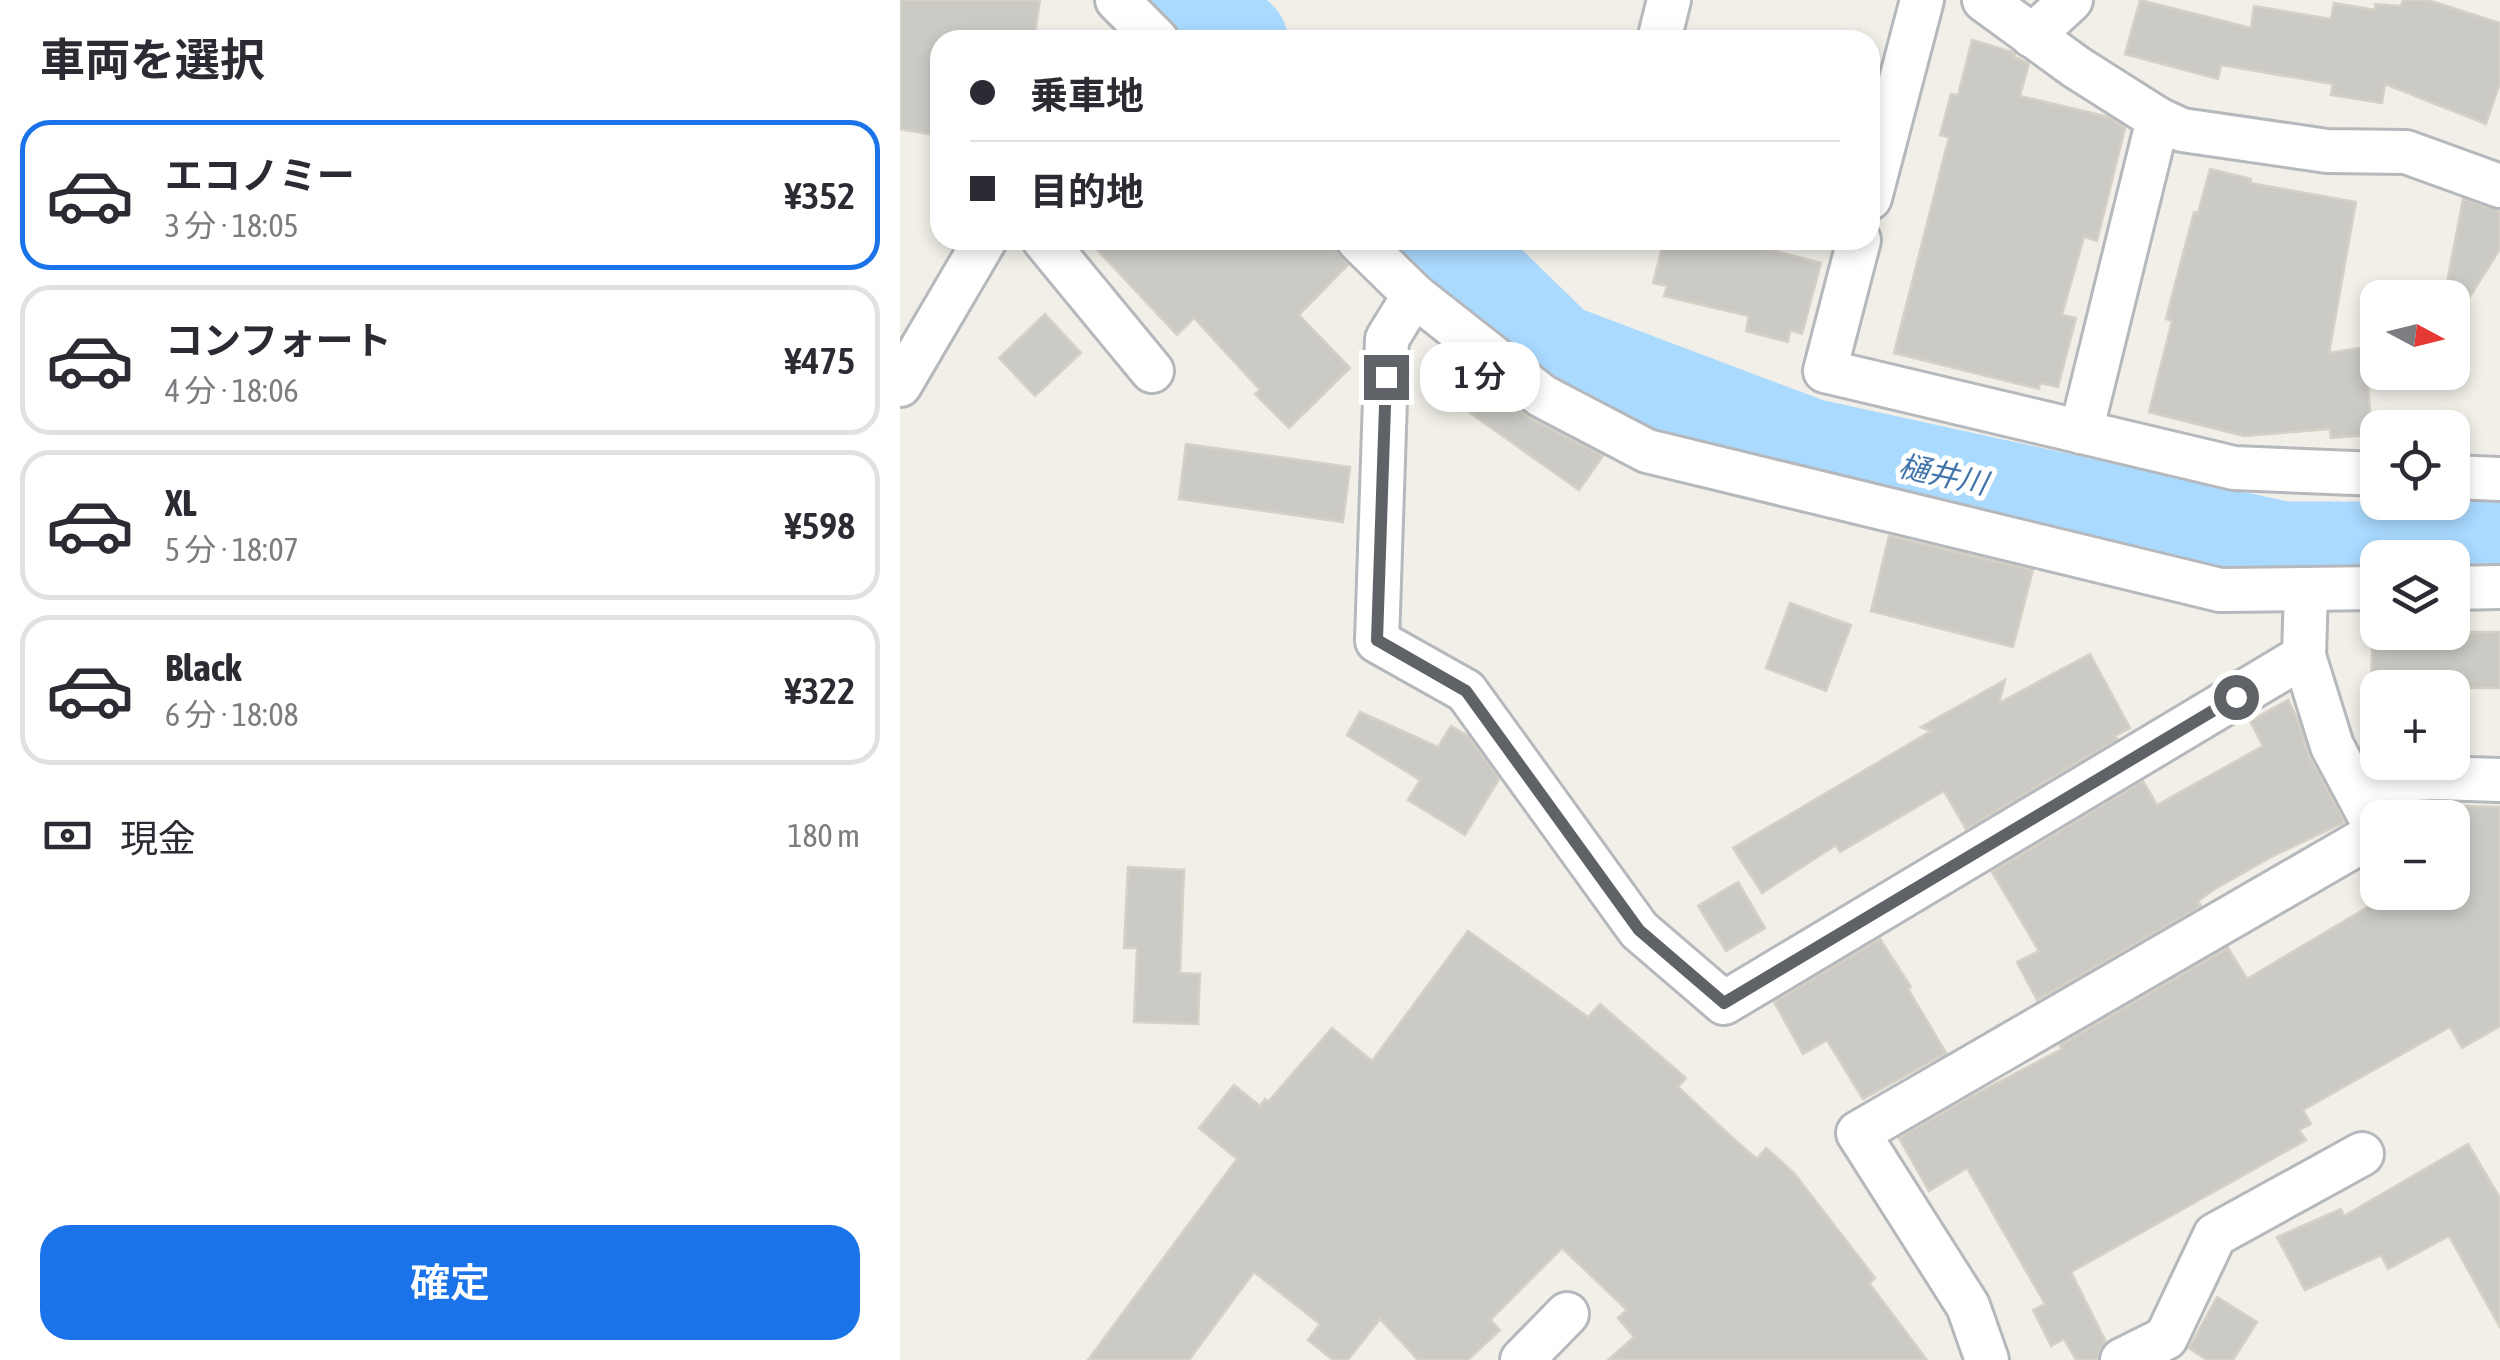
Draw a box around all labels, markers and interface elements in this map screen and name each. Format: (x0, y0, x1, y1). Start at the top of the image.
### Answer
text: 車両を選択 (40, 34, 265, 86)
text: 乗車地 (1030, 74, 1144, 117)
icon: car (45, 150, 135, 240)
text: エコノミー (165, 154, 355, 197)
text: 目的地 (1030, 170, 1144, 213)
text: ¥352 (785, 174, 855, 217)
text: 3 分 · 18:05 (165, 207, 299, 244)
north arrow (2360, 280, 2470, 390)
map controls (2360, 280, 2470, 910)
icon: car (45, 315, 135, 405)
text: コンフォート (165, 319, 392, 362)
text: ¥475 (785, 339, 855, 382)
callout: 1 分 (1421, 342, 1541, 412)
route end (1364, 355, 1409, 400)
text: 1 分 (1454, 358, 1506, 395)
text: 4 分 · 18:06 (165, 372, 299, 409)
button: locate (2360, 410, 2470, 520)
water label: 樋井川 (1896, 448, 1994, 501)
icon: car (45, 480, 135, 570)
text: XL (165, 481, 197, 524)
text: ¥598 (785, 504, 855, 547)
text: 5 分 · 18:07 (165, 531, 299, 568)
button: layers (2360, 540, 2470, 650)
icon: car (45, 645, 135, 735)
text: Black (165, 646, 242, 689)
text: ¥322 (785, 669, 855, 712)
button: + (2360, 670, 2470, 780)
route start (2214, 675, 2259, 720)
text: 6 分 · 18:08 (165, 696, 299, 733)
button: − (2360, 800, 2470, 910)
icon: cash (40, 808, 95, 863)
text: 現金 (120, 817, 196, 860)
text: 180 m (787, 817, 860, 854)
button: 確定 (40, 1225, 860, 1340)

